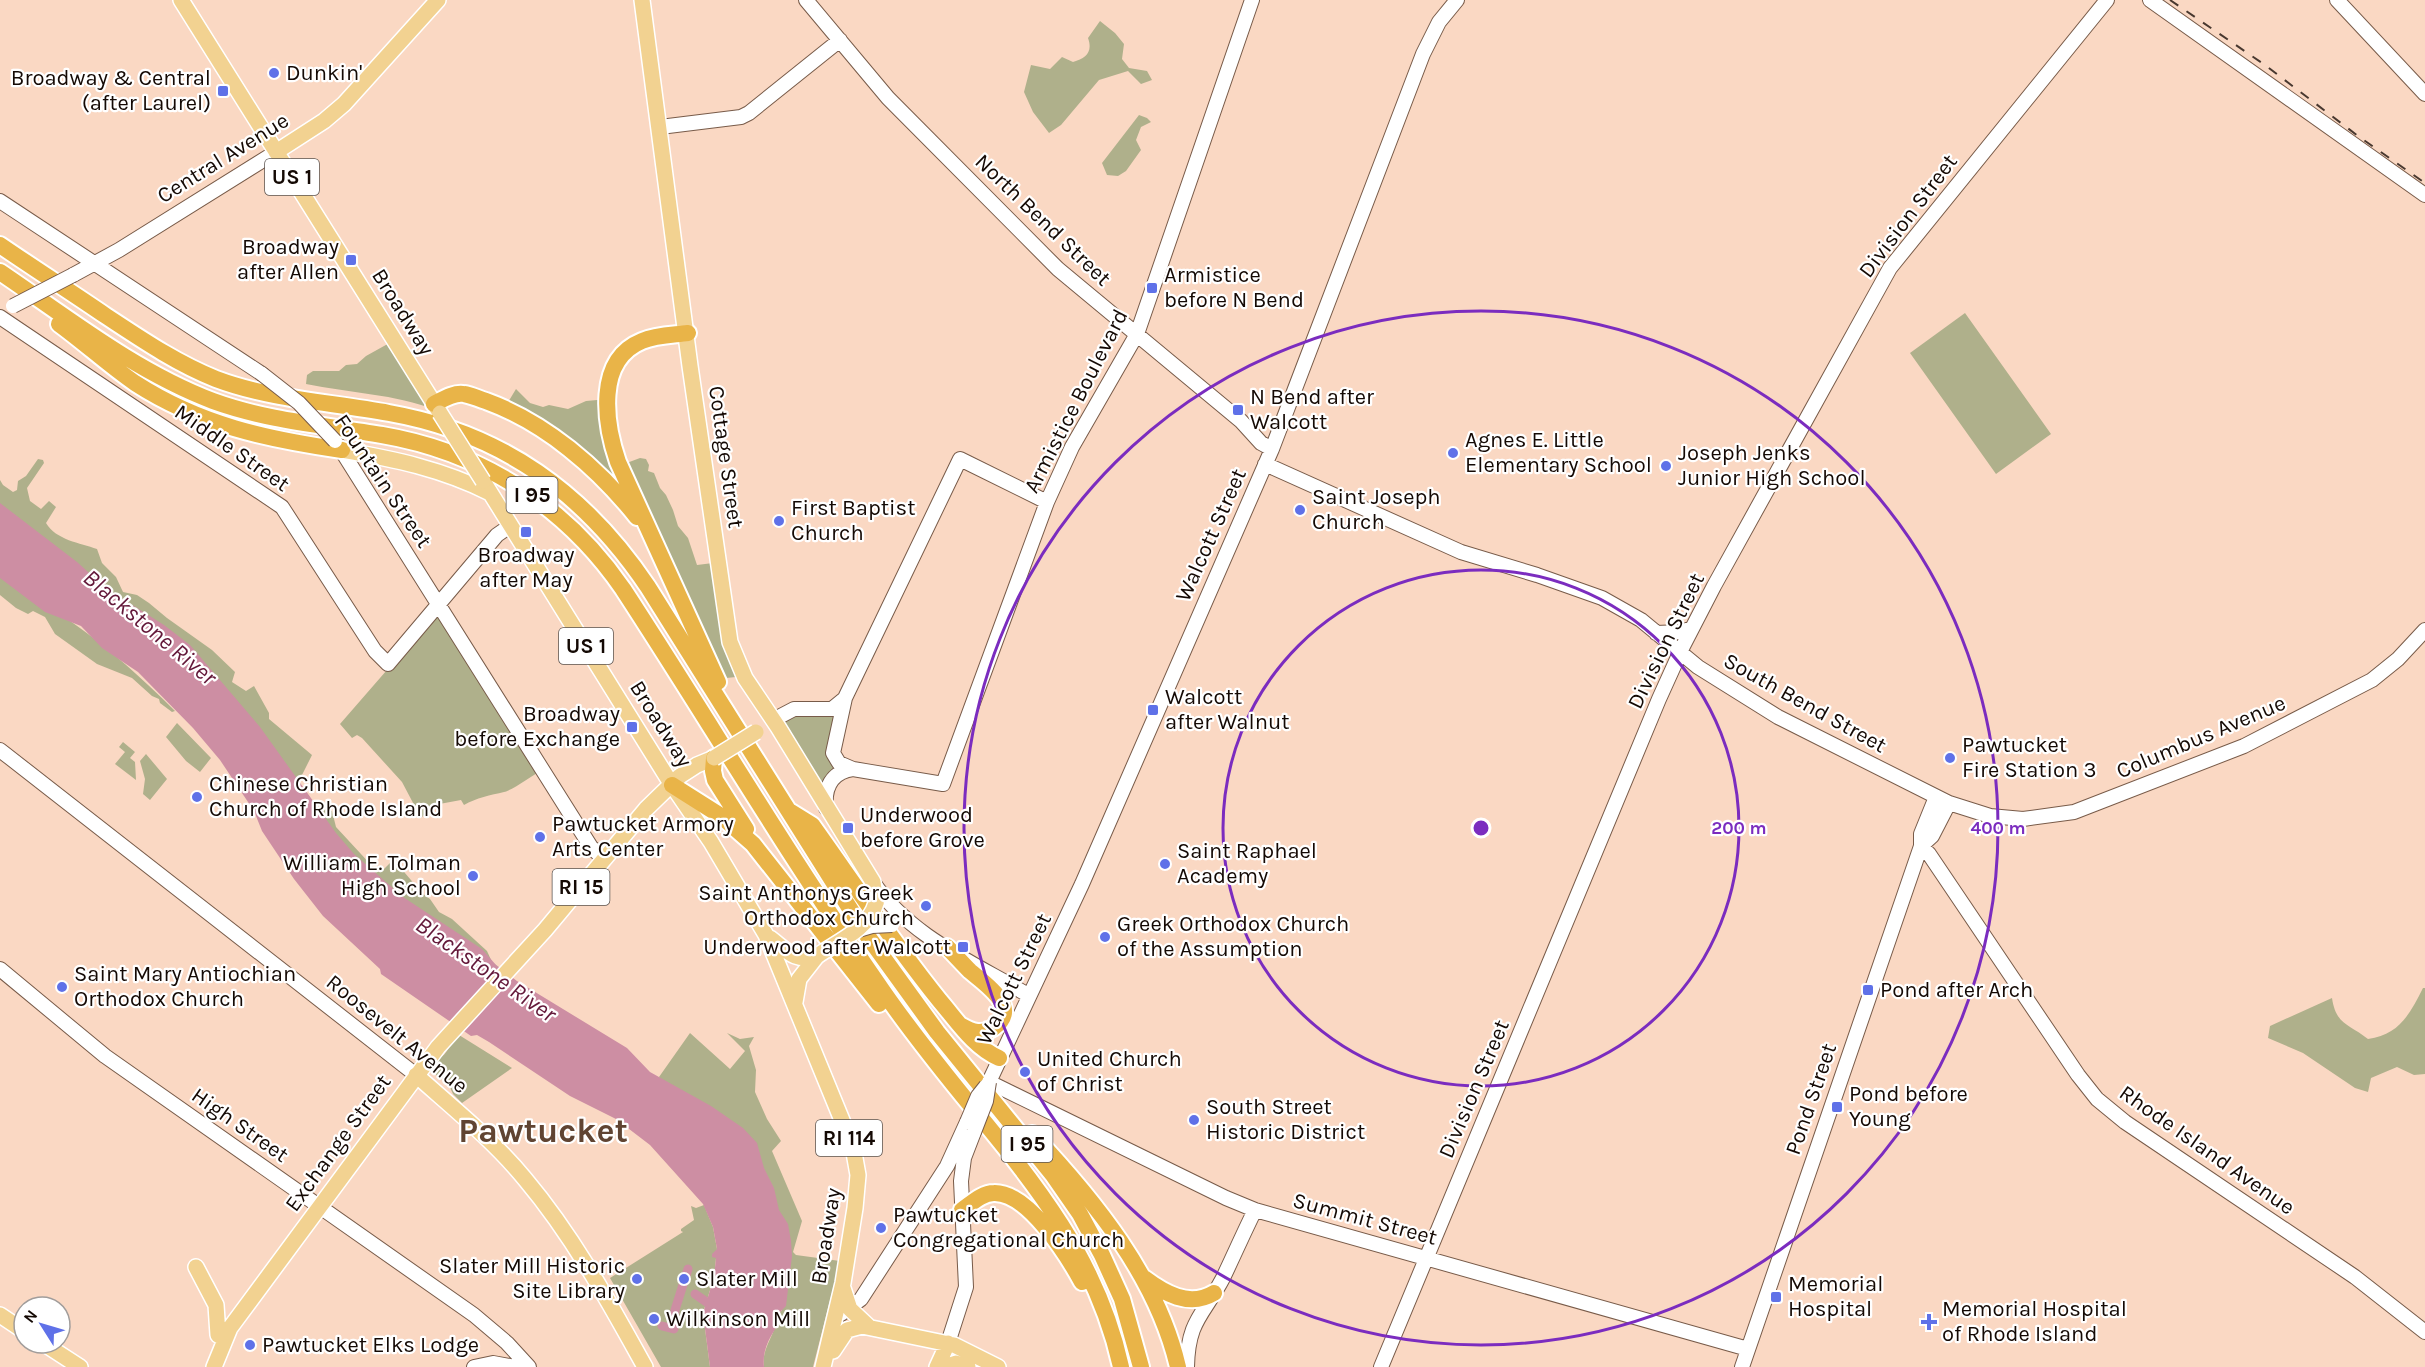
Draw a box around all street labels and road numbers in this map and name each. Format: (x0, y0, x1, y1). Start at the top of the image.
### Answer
street label: Central Avenue (152, 107, 294, 209)
street label: North Bend Street (970, 149, 1116, 291)
street label: Division Street (1853, 149, 1963, 283)
road number: US 1 (265, 159, 319, 195)
street label: Broadway (366, 264, 440, 360)
street label: Armistice Boulevard (1018, 305, 1134, 497)
street label: Cottage Street (703, 384, 749, 530)
street label: Middle Street (170, 399, 294, 497)
street label: Fountain Street (329, 409, 437, 553)
street label: Walcott Street (1170, 464, 1252, 606)
road number: I 95 (506, 477, 558, 513)
street label: Division Street (1622, 569, 1710, 713)
road number: US 1 (559, 628, 613, 664)
street label: South Bend Street (1719, 647, 1891, 759)
street label: Broadway (624, 676, 698, 772)
street label: Columbus Avenue (2113, 690, 2289, 784)
road number: RI 15 (552, 869, 610, 905)
street label: Walcott Street (971, 909, 1057, 1049)
street label: Roosevelt Avenue (321, 969, 473, 1099)
street label: Division Street (1433, 1016, 1515, 1162)
street label: Pond Street (1780, 1040, 1842, 1158)
street label: Exchange Street (280, 1069, 396, 1217)
street label: Rhode Island Avenue (2114, 1080, 2300, 1220)
street label: High Street (186, 1082, 294, 1168)
road number: RI 114 (816, 1120, 882, 1156)
road number: I 95 (1002, 1126, 1052, 1162)
street label: Broadway (806, 1186, 846, 1286)
street label: Summit Street (1290, 1187, 1440, 1251)

